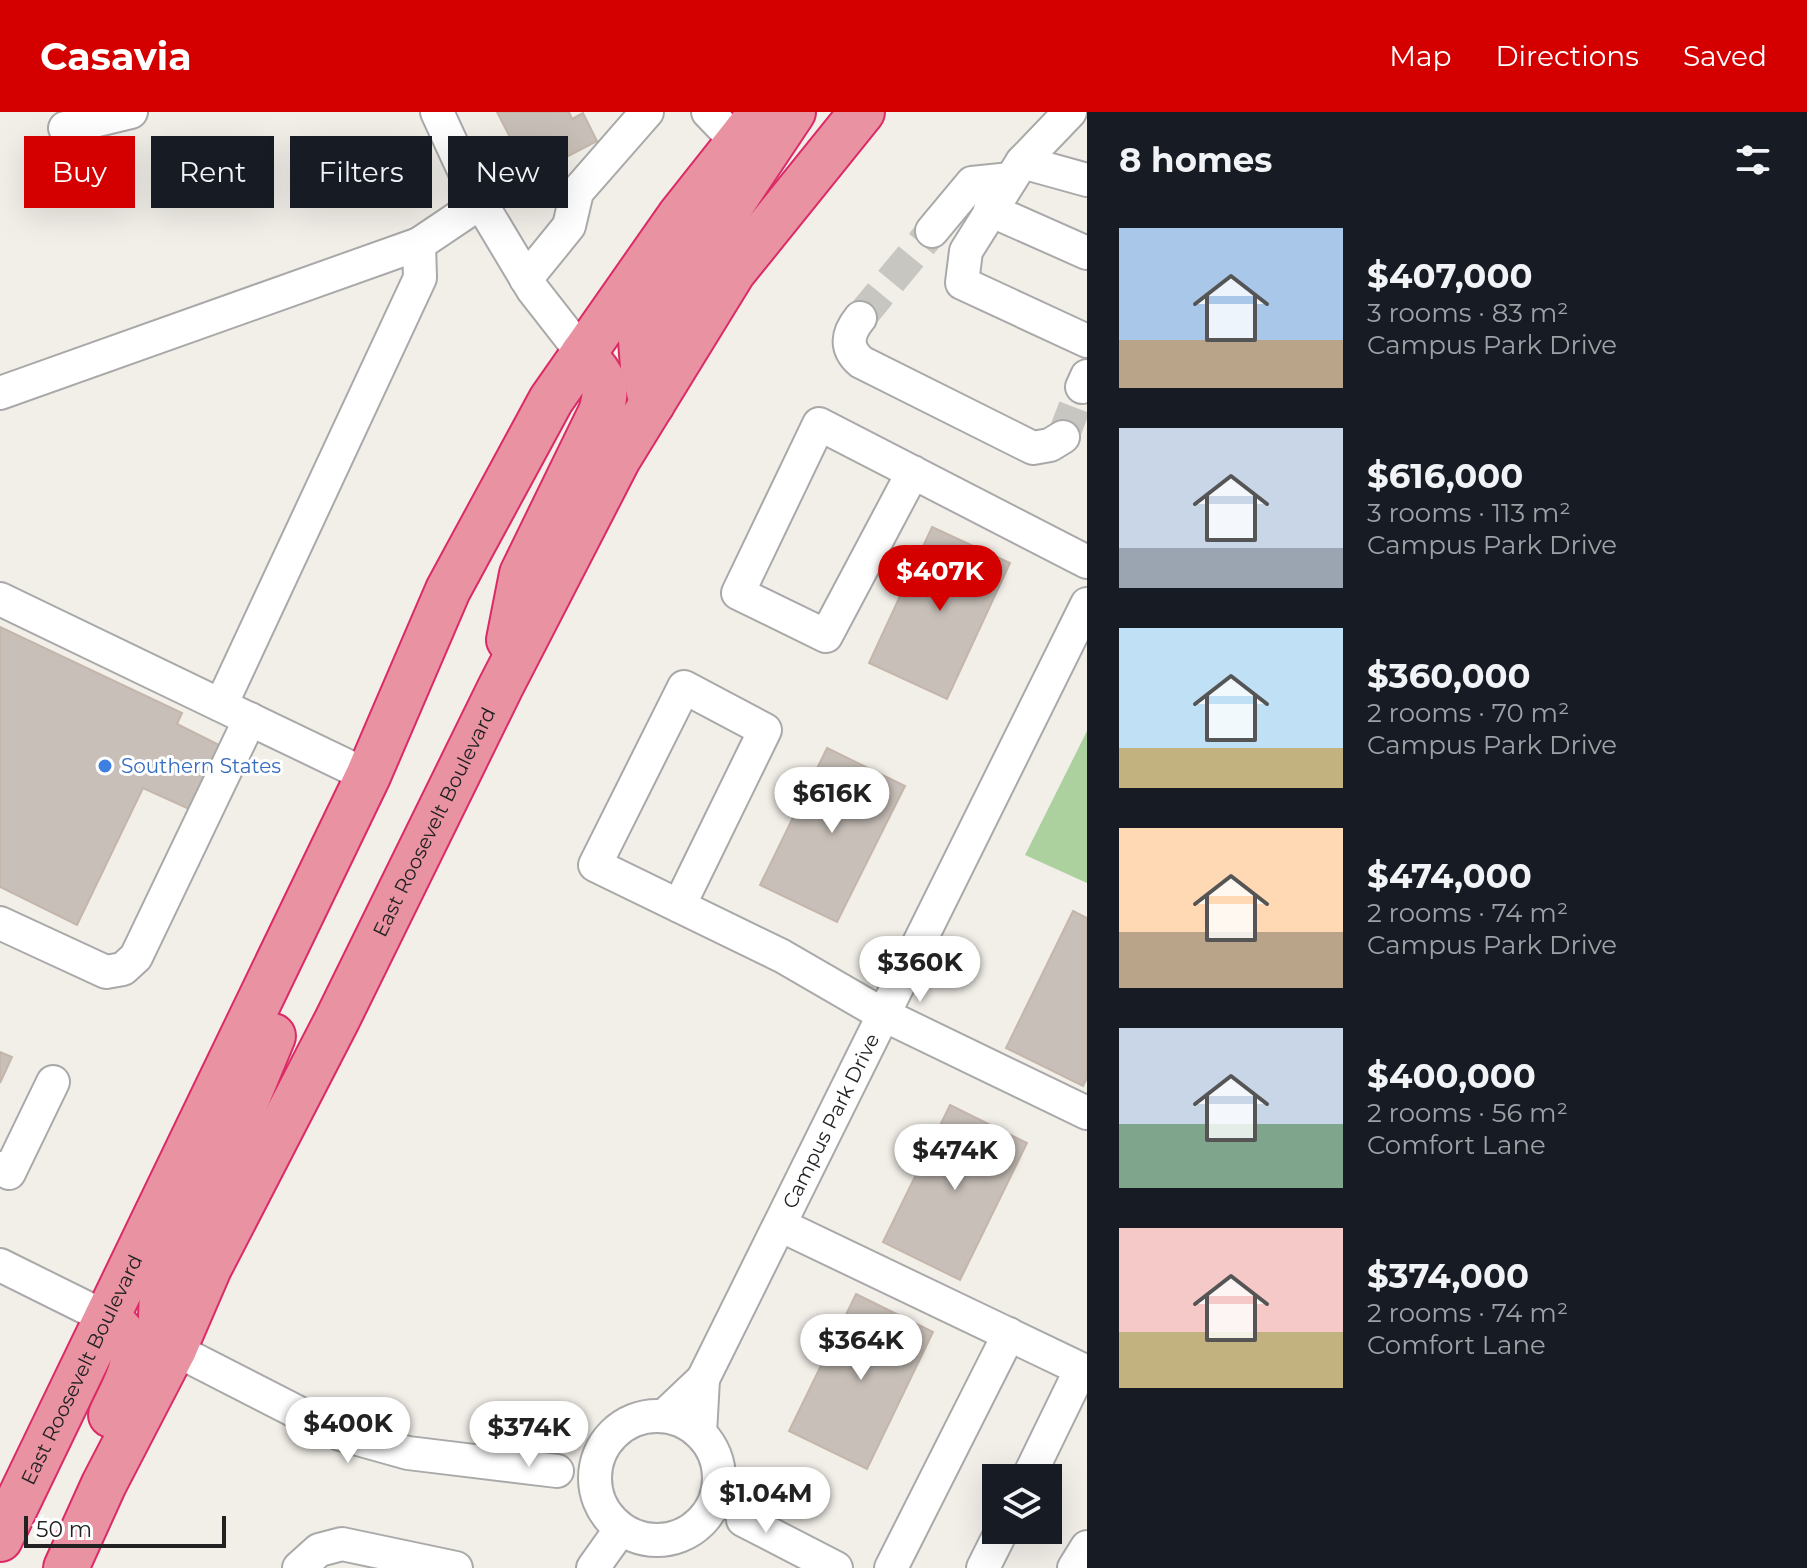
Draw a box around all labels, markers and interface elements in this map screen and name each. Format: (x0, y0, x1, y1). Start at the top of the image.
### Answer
text: Casavia (40, 33, 192, 80)
text: Map (1389, 39, 1451, 73)
text: Directions (1495, 39, 1639, 73)
text: Saved (1683, 39, 1767, 73)
chip: Buy (24, 136, 135, 208)
chip: Rent (151, 136, 274, 208)
chip: Filters (290, 136, 432, 208)
chip: New (448, 136, 568, 208)
icon: filters (1731, 138, 1775, 182)
text: 8 homes (1119, 139, 1272, 181)
text: $407,000 (1367, 255, 1533, 297)
icon: home (1183, 260, 1279, 356)
text: 3 rooms · 83 m² (1367, 297, 1568, 329)
text: Campus Park Drive (1367, 329, 1617, 361)
text: $616,000 (1367, 455, 1523, 497)
icon: home (1183, 460, 1279, 556)
text: 3 rooms · 113 m² (1367, 497, 1571, 529)
text: Campus Park Drive (1367, 529, 1617, 561)
pin: $407K (884, 545, 996, 613)
text: $407K (896, 555, 984, 587)
text: $360,000 (1367, 655, 1531, 697)
icon: home (1183, 660, 1279, 756)
text: 2 rooms · 70 m² (1367, 697, 1569, 729)
street label: East Roosevelt Boulevard (368, 703, 501, 941)
text: Campus Park Drive (1367, 729, 1617, 761)
place label: Southern States (121, 754, 281, 778)
marker: Southern States (96, 757, 114, 775)
pin: $616K (776, 767, 888, 835)
text: $616K (792, 777, 872, 809)
text: $474,000 (1367, 855, 1532, 897)
icon: home (1183, 860, 1279, 956)
text: 2 rooms · 74 m² (1367, 897, 1568, 929)
text: Campus Park Drive (1367, 929, 1617, 961)
pin: $360K (864, 936, 976, 1004)
text: $360K (877, 946, 963, 978)
street label: Campus Park Drive (777, 1029, 884, 1213)
text: $400,000 (1367, 1055, 1536, 1097)
icon: home (1183, 1060, 1279, 1156)
text: 2 rooms · 56 m² (1367, 1097, 1568, 1129)
pin: $474K (899, 1124, 1011, 1192)
text: Comfort Lane (1367, 1129, 1546, 1161)
text: $474K (912, 1134, 998, 1166)
street label: East Roosevelt Boulevard (16, 1251, 147, 1489)
text: $374,000 (1367, 1255, 1529, 1297)
icon: home (1183, 1260, 1279, 1356)
text: 2 rooms · 74 m² (1367, 1297, 1568, 1329)
pin: $364K (805, 1314, 917, 1382)
text: $364K (818, 1324, 904, 1356)
text: Comfort Lane (1367, 1329, 1546, 1361)
pin: $400K (292, 1397, 404, 1465)
pin: $374K (473, 1401, 585, 1469)
text: $400K (303, 1407, 393, 1439)
text: $374K (487, 1411, 571, 1443)
map controls (982, 1464, 1062, 1544)
button: layers (982, 1464, 1062, 1544)
pin: $1.04M (701, 1467, 831, 1535)
text: $1.04M (719, 1477, 813, 1509)
scale bar (24, 1512, 226, 1548)
text: 50 m (36, 1516, 92, 1543)

